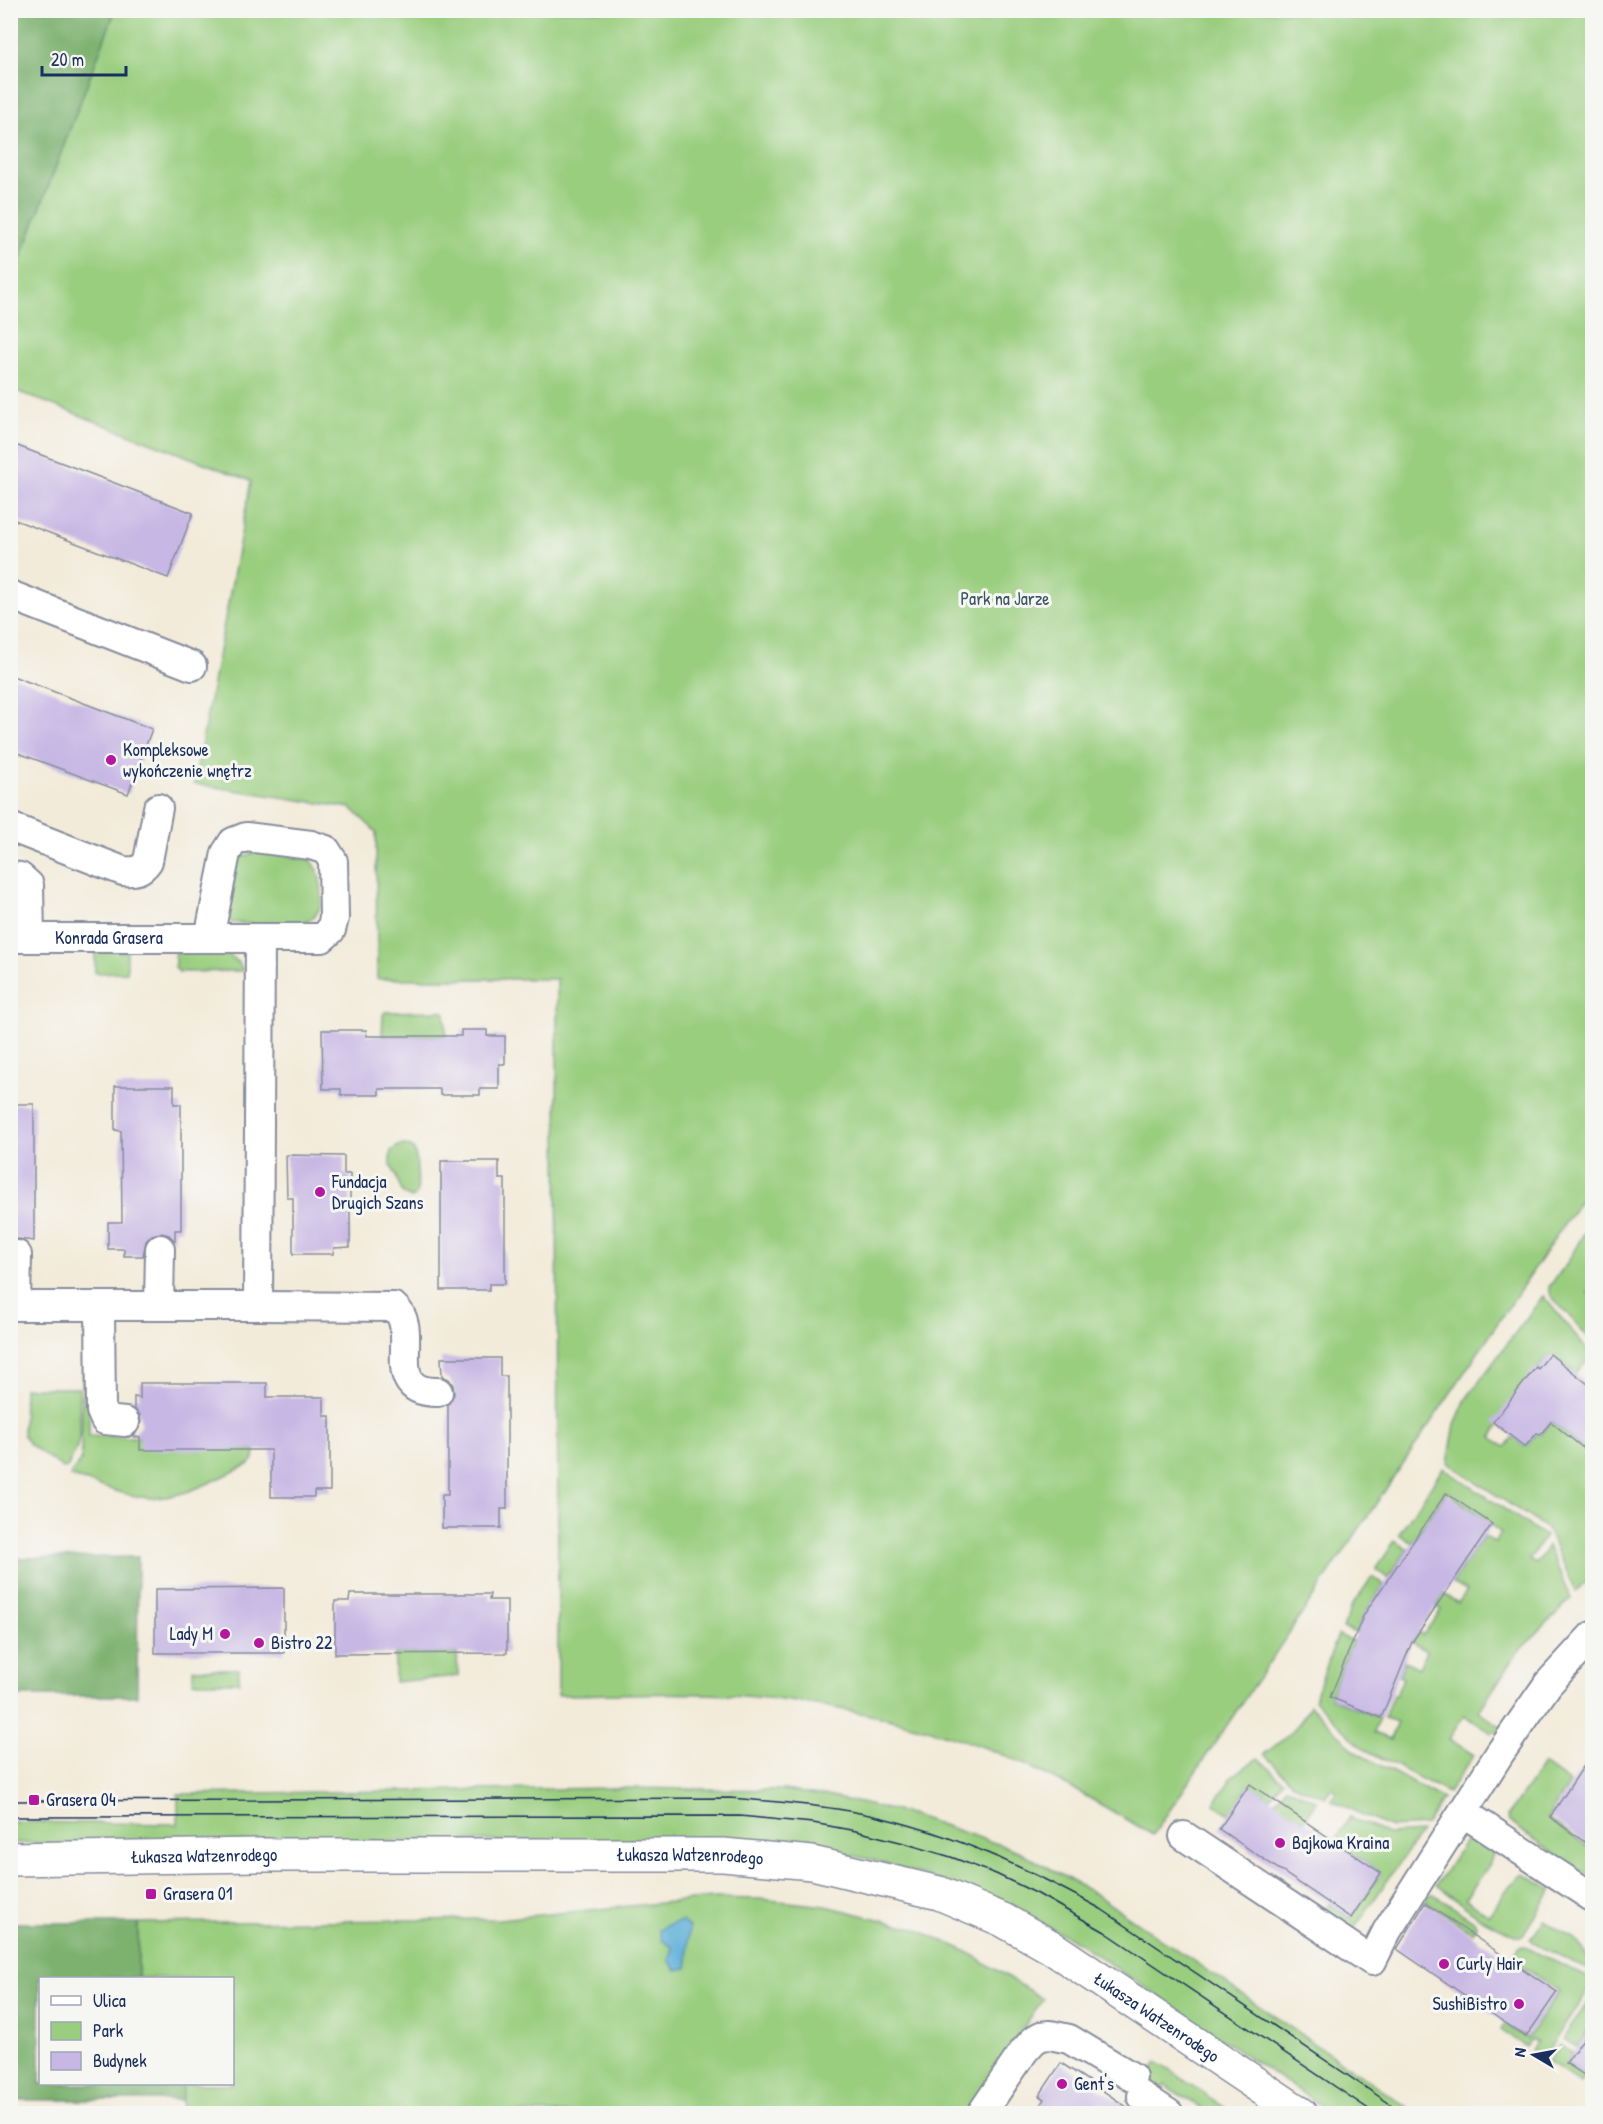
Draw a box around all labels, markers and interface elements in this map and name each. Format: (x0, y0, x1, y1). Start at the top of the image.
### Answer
scale bar (42, 39, 126, 77)
text: 20 m (51, 47, 84, 72)
park label: Park na Jarze (960, 586, 1050, 611)
place label: Kompleksowe wykończenie wnętrz (123, 737, 252, 783)
marker: Kompleksowe wykończenie wnętrz (104, 753, 118, 767)
street label: Konrada Grasera (55, 925, 163, 950)
place label: Fundacja Drugich Szans (331, 1169, 424, 1215)
marker: Fundacja Drugich Szans (313, 1185, 327, 1199)
place label: Lady M (170, 1621, 213, 1646)
marker: Lady M (218, 1627, 232, 1641)
place label: Bistro 22 (271, 1630, 333, 1655)
marker: Bistro 22 (252, 1636, 266, 1650)
place label: Grasera 04 (46, 1787, 116, 1812)
marker: Grasera 04 (27, 1793, 41, 1807)
place label: Bajkowa Kraina (1292, 1830, 1389, 1855)
marker: Bajkowa Kraina (1273, 1836, 1287, 1850)
street label: Łukasza Watzenrodego (130, 1842, 277, 1869)
street label: Łukasza Watzenrodego (617, 1842, 764, 1871)
place label: Grasera 01 (163, 1881, 232, 1906)
marker: Grasera 01 (144, 1887, 158, 1901)
place label: Curly Hair (1456, 1951, 1523, 1976)
marker: Curly Hair (1437, 1957, 1451, 1971)
street label: Łukasza Watzenrodego (1089, 1966, 1225, 2068)
legend (39, 1977, 234, 2085)
text: Ulica (93, 1988, 126, 2013)
place label: SushiBistro (1433, 1991, 1507, 2016)
marker: SushiBistro (1512, 1997, 1526, 2011)
text: Park (93, 2018, 124, 2043)
north arrow (1504, 2025, 1564, 2085)
text: N (1508, 2046, 1531, 2058)
text: Budynek (93, 2048, 147, 2073)
place label: Gent's (1074, 2071, 1114, 2096)
marker: Gent's (1055, 2077, 1069, 2091)

